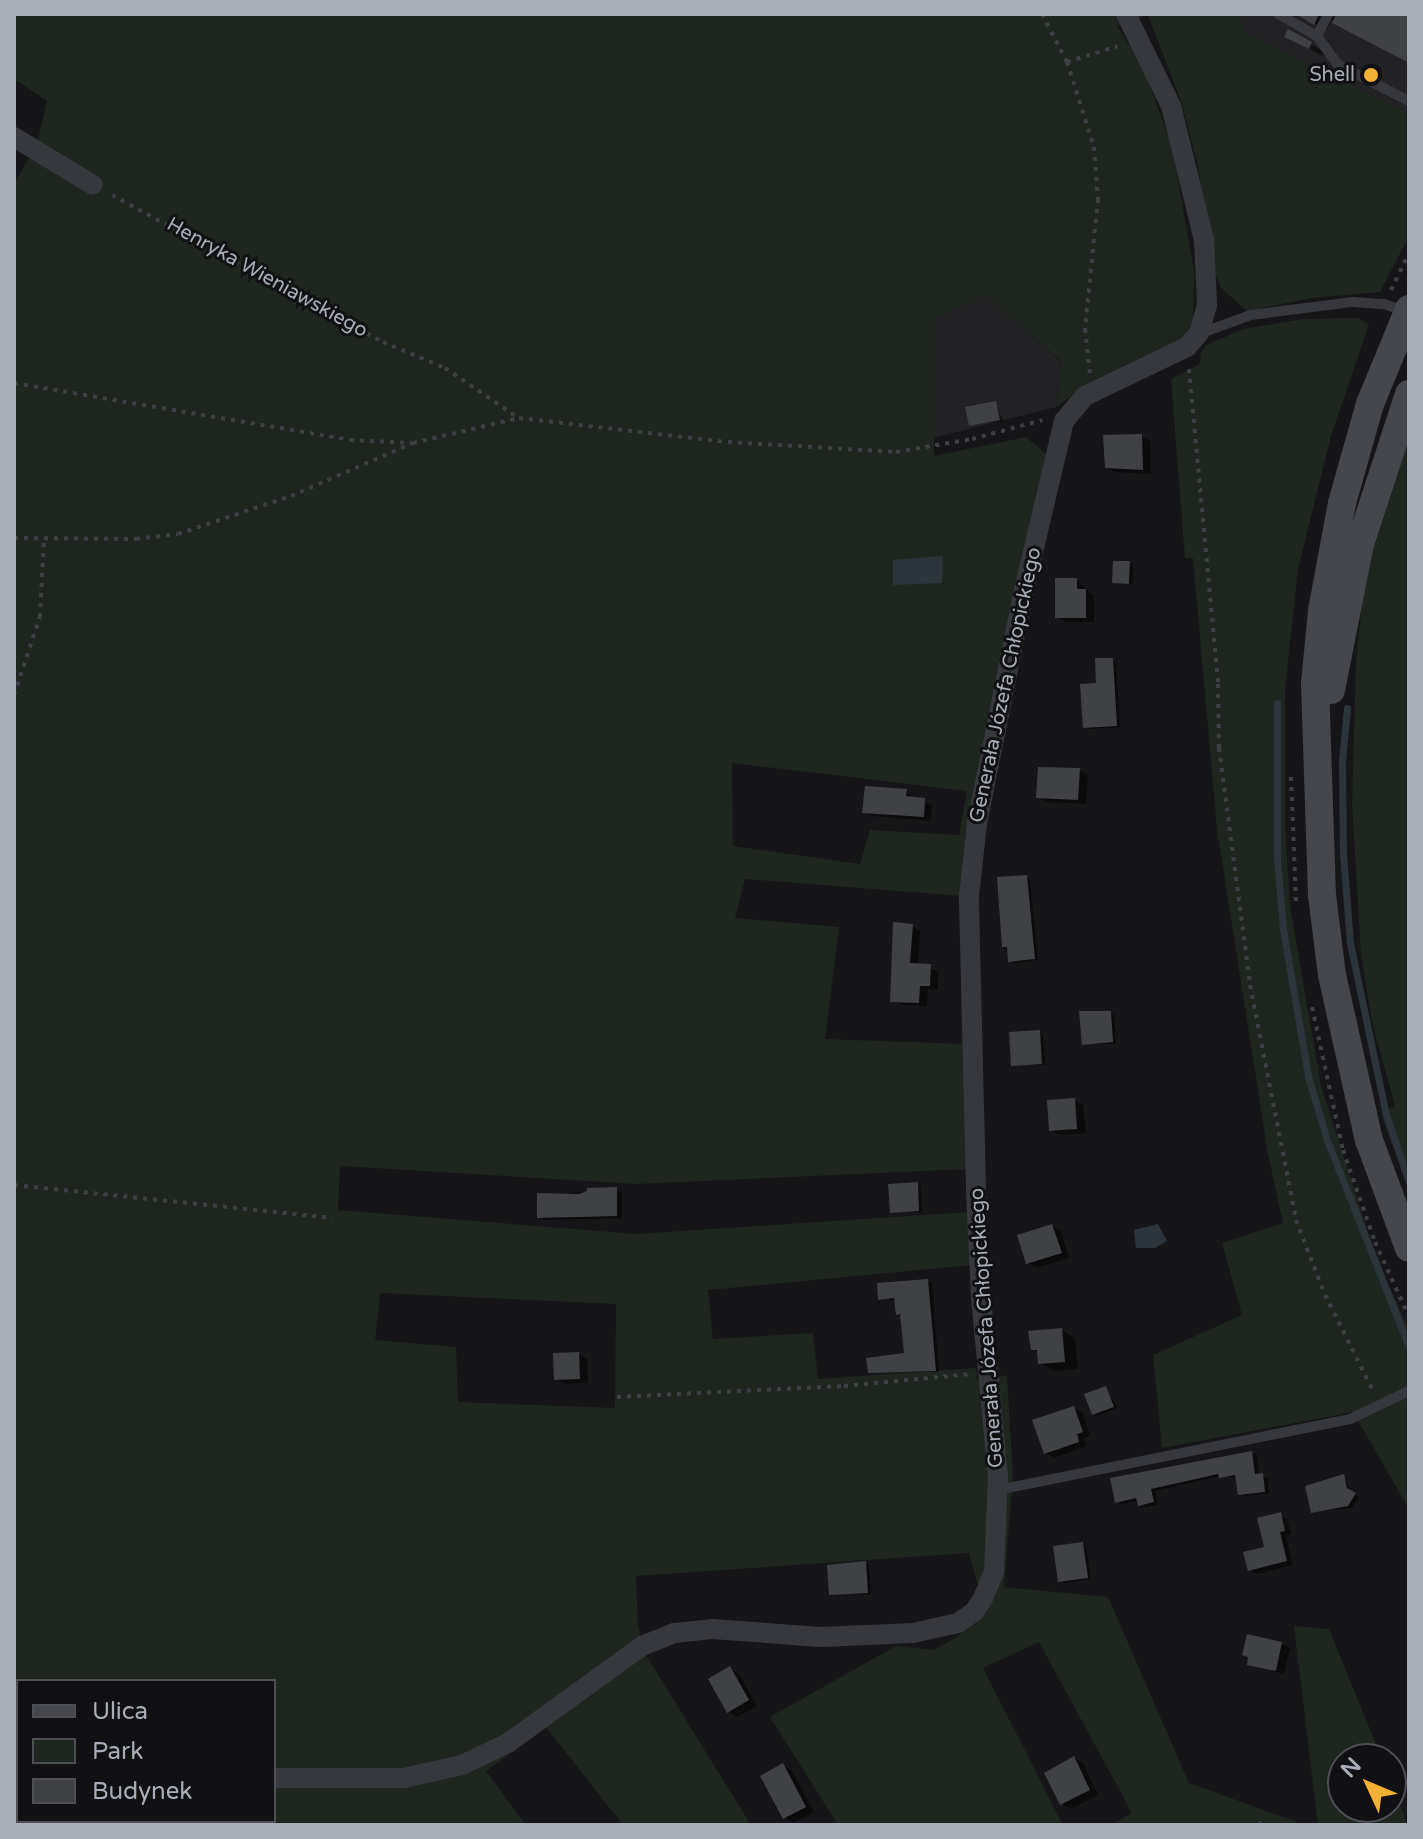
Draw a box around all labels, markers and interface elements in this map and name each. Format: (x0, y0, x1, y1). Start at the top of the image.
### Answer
place label: Shell (1309, 63, 1355, 87)
marker: Shell (1362, 66, 1380, 84)
street label: Henryka Wieniawskiego (162, 213, 372, 343)
street label: Generała Józefa Chłopickiego (965, 545, 1047, 825)
street label: Generała Józefa Chłopickiego (965, 1187, 1009, 1469)
legend (16, 1679, 276, 1823)
text: Ulica (92, 1697, 148, 1726)
text: Park (92, 1737, 143, 1766)
north arrow (1327, 1743, 1407, 1823)
text: N (1336, 1752, 1367, 1783)
text: Budynek (92, 1777, 192, 1806)

